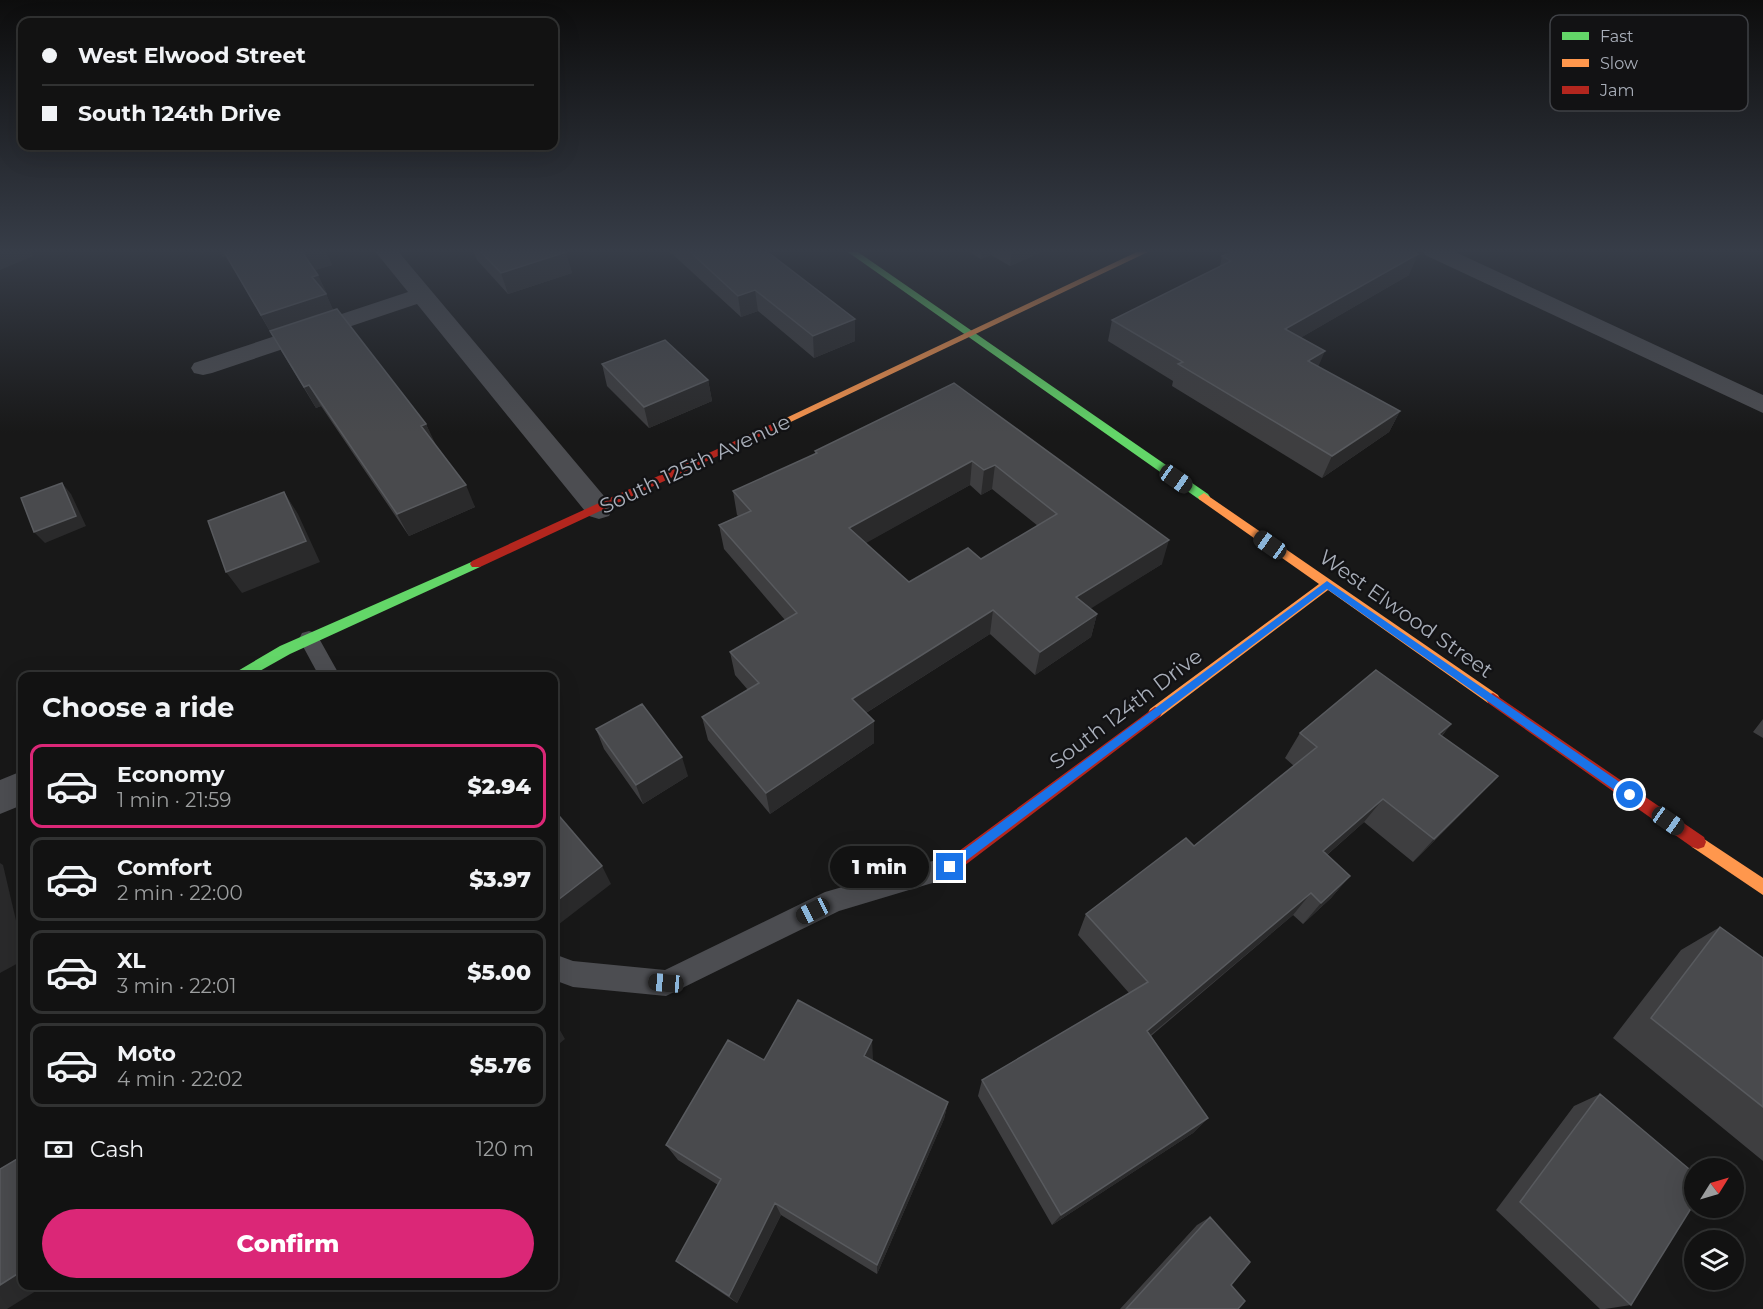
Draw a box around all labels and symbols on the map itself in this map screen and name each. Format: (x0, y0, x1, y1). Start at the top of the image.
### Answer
legend (1550, 15, 1748, 111)
text: Fast (1600, 27, 1634, 46)
text: Slow (1600, 54, 1638, 73)
text: Jam (1599, 81, 1634, 100)
street label: South 125th Avenue (596, 408, 794, 519)
car (1156, 461, 1196, 497)
car (1250, 527, 1290, 563)
street label: West Elwood Street (1315, 544, 1498, 683)
street label: South 124th Drive (1044, 643, 1207, 774)
route start (1616, 781, 1643, 808)
car (1648, 803, 1688, 839)
callout: 1 min (830, 846, 929, 888)
route end (936, 853, 963, 880)
car (793, 895, 833, 927)
car (647, 972, 685, 994)
north arrow (1684, 1158, 1744, 1218)

